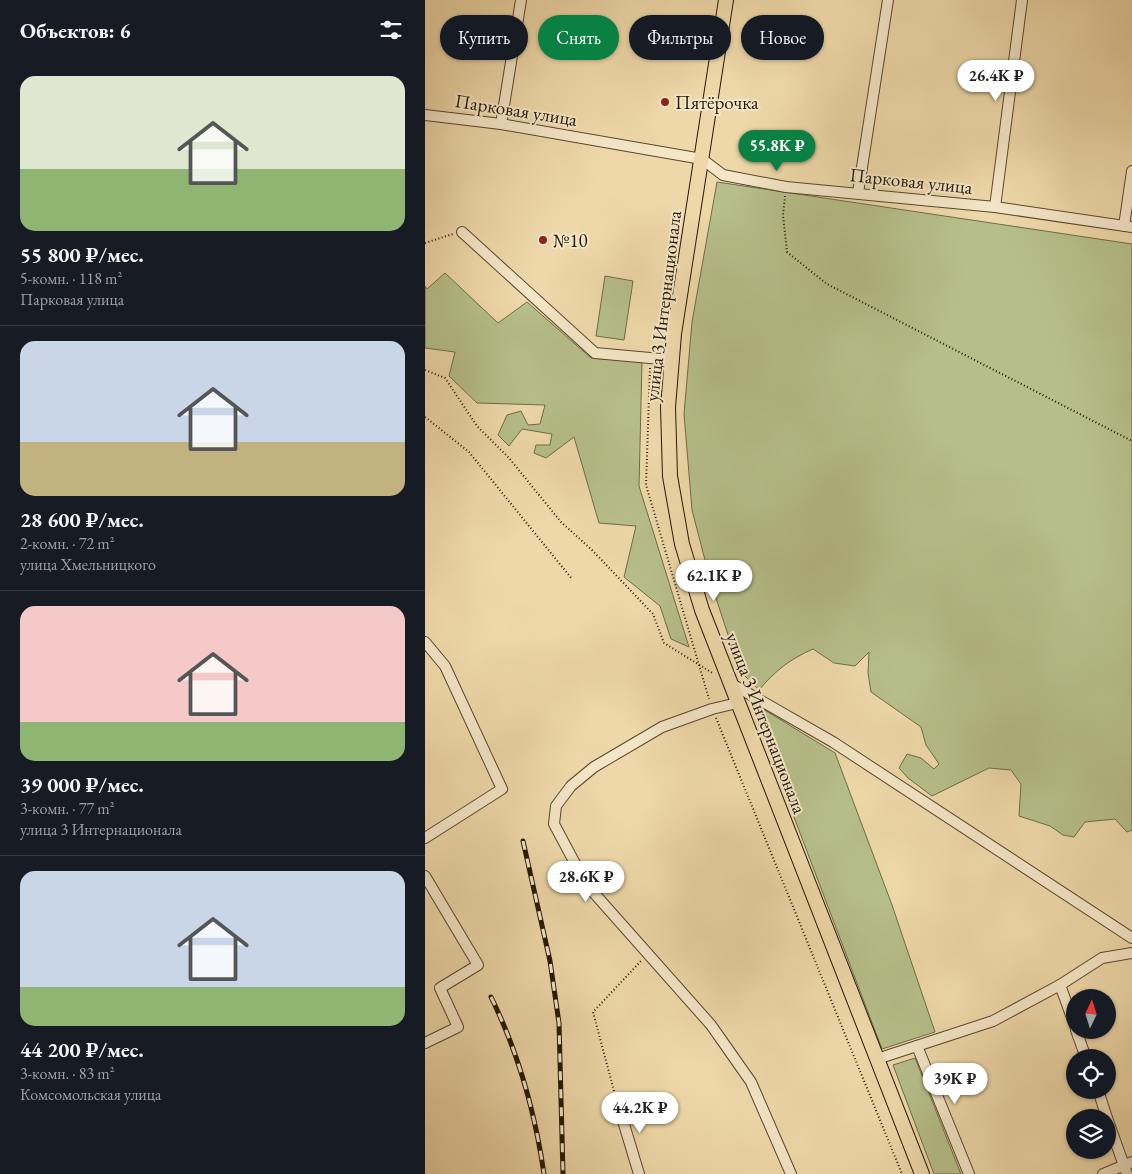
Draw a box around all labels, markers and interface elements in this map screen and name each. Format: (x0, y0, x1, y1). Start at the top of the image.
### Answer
chip: Купить (440, 15, 528, 60)
chip: Снять (538, 15, 619, 60)
chip: Фильтры (629, 15, 731, 60)
chip: Новое (741, 15, 824, 60)
icon: filters (377, 16, 405, 44)
text: Объектов: 6 (20, 17, 131, 44)
pin: 26.4K ₽ (950, 59, 1042, 102)
text: 26.4K ₽ (968, 65, 1024, 86)
street label: Парковая улица (453, 88, 579, 132)
place label: Пятёрочка (675, 90, 759, 115)
marker: Пятёрочка (659, 96, 671, 108)
icon: home (168, 108, 258, 198)
pin: 55.8K ₽ (731, 130, 823, 172)
text: 55.8K ₽ (749, 135, 805, 156)
street label: Парковая улица (848, 162, 974, 200)
street label: улица 3 Интернационала (639, 209, 687, 403)
place label: №10 (553, 228, 588, 253)
marker: №10 (537, 234, 549, 246)
text: 55 800 ₽/мес. (20, 241, 144, 268)
text: 5-комн. · 118 m² (20, 268, 122, 289)
text: Парковая улица (20, 289, 124, 310)
icon: home (168, 374, 258, 464)
text: 28 600 ₽/мес. (20, 506, 144, 533)
text: 2-комн. · 72 m² (20, 533, 115, 554)
text: улица Хмельницкого (20, 554, 156, 575)
pin: 62.1K ₽ (668, 560, 760, 602)
text: 62.1K ₽ (686, 565, 742, 586)
street label: улица 3 Интернационала (720, 629, 812, 818)
icon: home (168, 639, 258, 729)
text: 39 000 ₽/мес. (20, 771, 144, 798)
text: 3-комн. · 77 m² (20, 798, 115, 819)
text: улица 3 Интернационала (20, 819, 182, 840)
pin: 28.6K ₽ (540, 860, 632, 903)
text: 28.6K ₽ (558, 866, 614, 887)
icon: home (168, 904, 258, 994)
north arrow (1066, 989, 1116, 1039)
map controls (1066, 989, 1116, 1159)
text: 44 200 ₽/мес. (20, 1036, 144, 1063)
button: locate (1066, 1049, 1116, 1099)
pin: 39K ₽ (920, 1062, 990, 1105)
text: 3-комн. · 83 m² (20, 1063, 115, 1084)
text: 39K ₽ (934, 1068, 976, 1089)
text: Комсомольская улица (20, 1084, 161, 1105)
pin: 44.2K ₽ (594, 1092, 686, 1134)
text: 44.2K ₽ (612, 1097, 668, 1118)
button: layers (1066, 1109, 1116, 1159)

